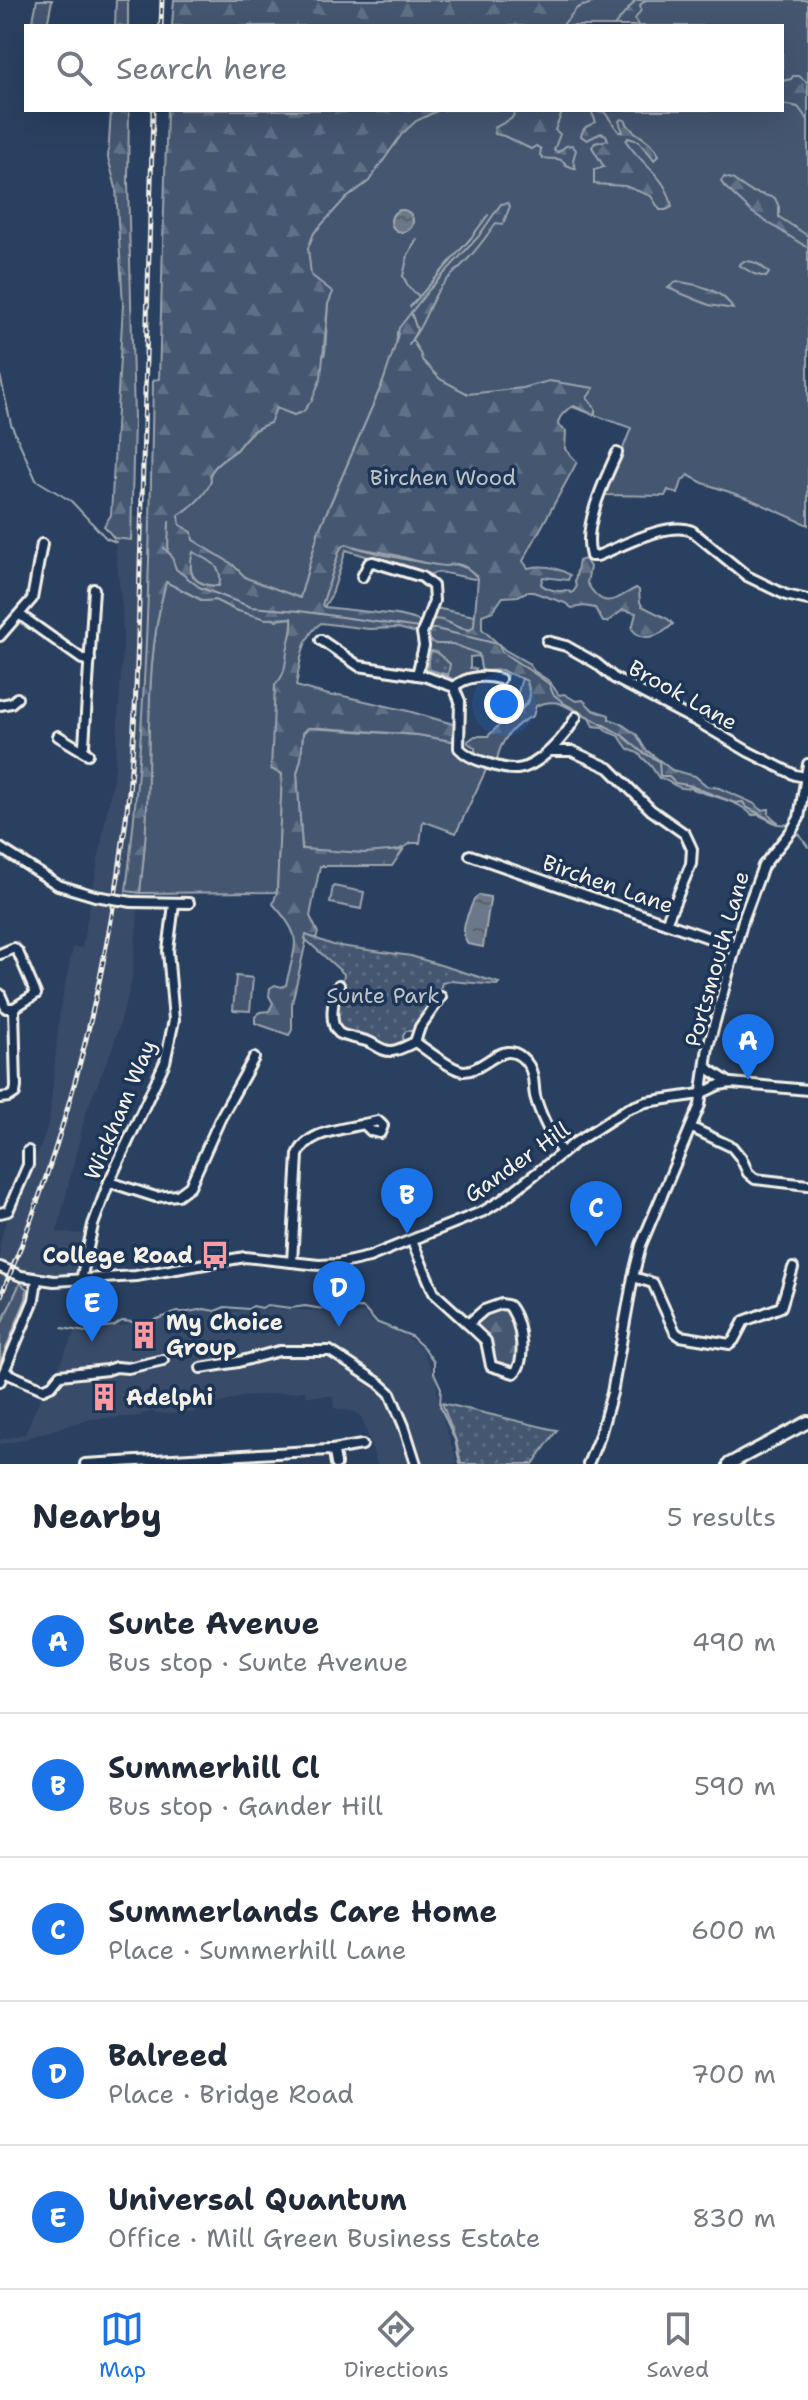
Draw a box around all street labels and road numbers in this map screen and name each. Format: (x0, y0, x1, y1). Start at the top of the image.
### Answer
street label: Brook Lane (623, 653, 743, 737)
street label: Birchen Lane (539, 848, 677, 920)
street label: Portsmouth Lane (678, 868, 756, 1050)
street label: Wickham Way (77, 1035, 163, 1185)
street label: Gander Hill (459, 1115, 576, 1209)

